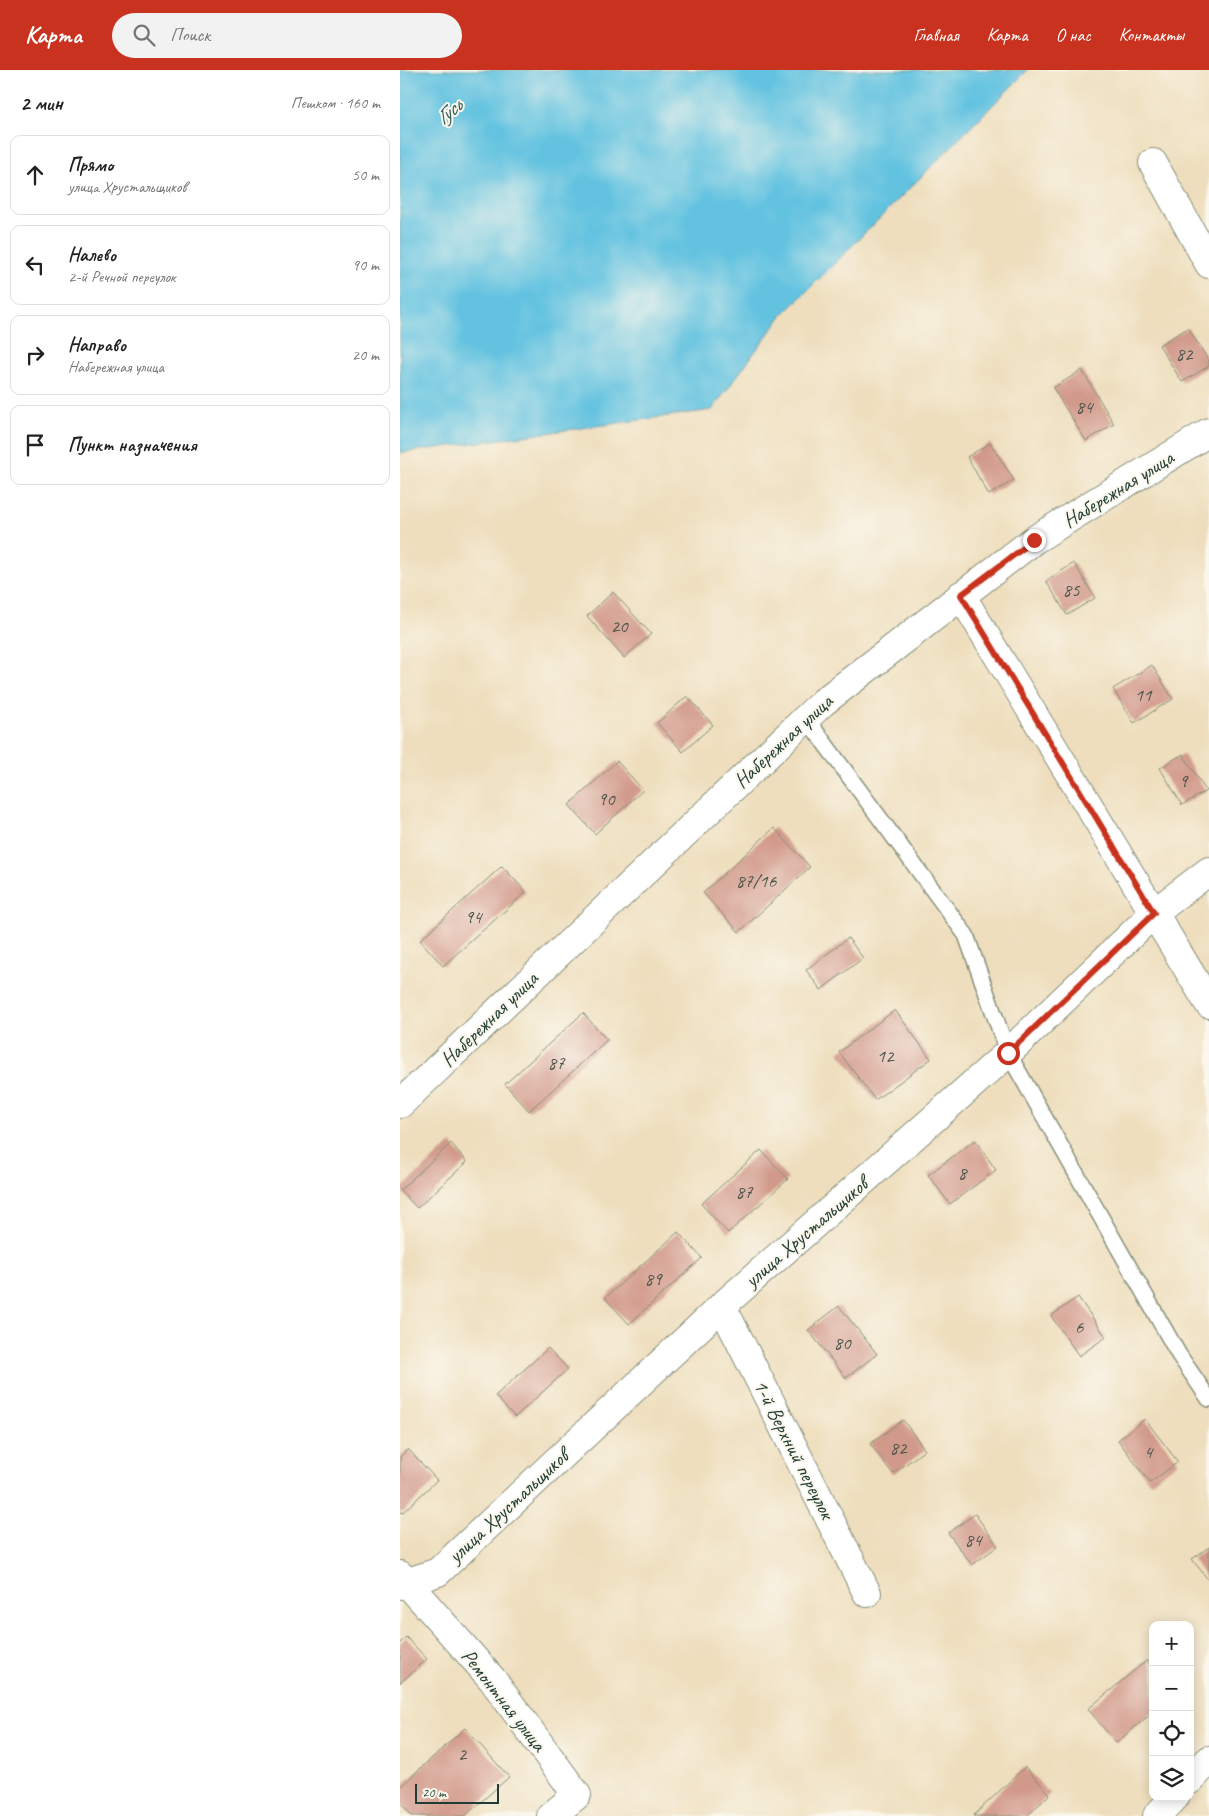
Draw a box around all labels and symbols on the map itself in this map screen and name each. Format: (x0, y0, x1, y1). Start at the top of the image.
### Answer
water label: Гусь (429, 91, 470, 131)
house number: 82 (1175, 342, 1194, 366)
house number: 84 (1075, 395, 1095, 419)
street label: Набережная улица (1058, 444, 1180, 533)
route end (1023, 529, 1046, 552)
house number: 85 (1062, 578, 1081, 602)
house number: 20 (610, 614, 629, 638)
house number: 11 (1134, 683, 1153, 707)
street label: Набережная улица (728, 687, 839, 793)
house number: 9 (1179, 769, 1189, 793)
house number: 90 (597, 787, 616, 811)
house number: 87/16 (736, 869, 778, 893)
house number: 94 (464, 905, 484, 929)
street label: Набережная улица (435, 965, 544, 1072)
route start (997, 1042, 1020, 1065)
house number: 12 (876, 1044, 895, 1068)
house number: 87 (547, 1051, 566, 1075)
house number: 8 (958, 1161, 969, 1185)
street label: улица Хрустальщиков (737, 1168, 877, 1294)
house number: 87 (735, 1180, 754, 1204)
house number: 89 (644, 1267, 663, 1291)
house number: 6 (1075, 1315, 1085, 1339)
house number: 80 (833, 1331, 852, 1355)
street label: 1-й Верхний переулок (748, 1375, 841, 1525)
house number: 82 (889, 1436, 908, 1460)
street label: улица Хрустальщиков (441, 1440, 577, 1570)
house number: 4 (1144, 1440, 1155, 1464)
house number: 84 (964, 1528, 984, 1552)
street label: Ремонтная улица (456, 1643, 553, 1758)
house number: 2 (458, 1742, 468, 1766)
scale bar (415, 1781, 499, 1804)

